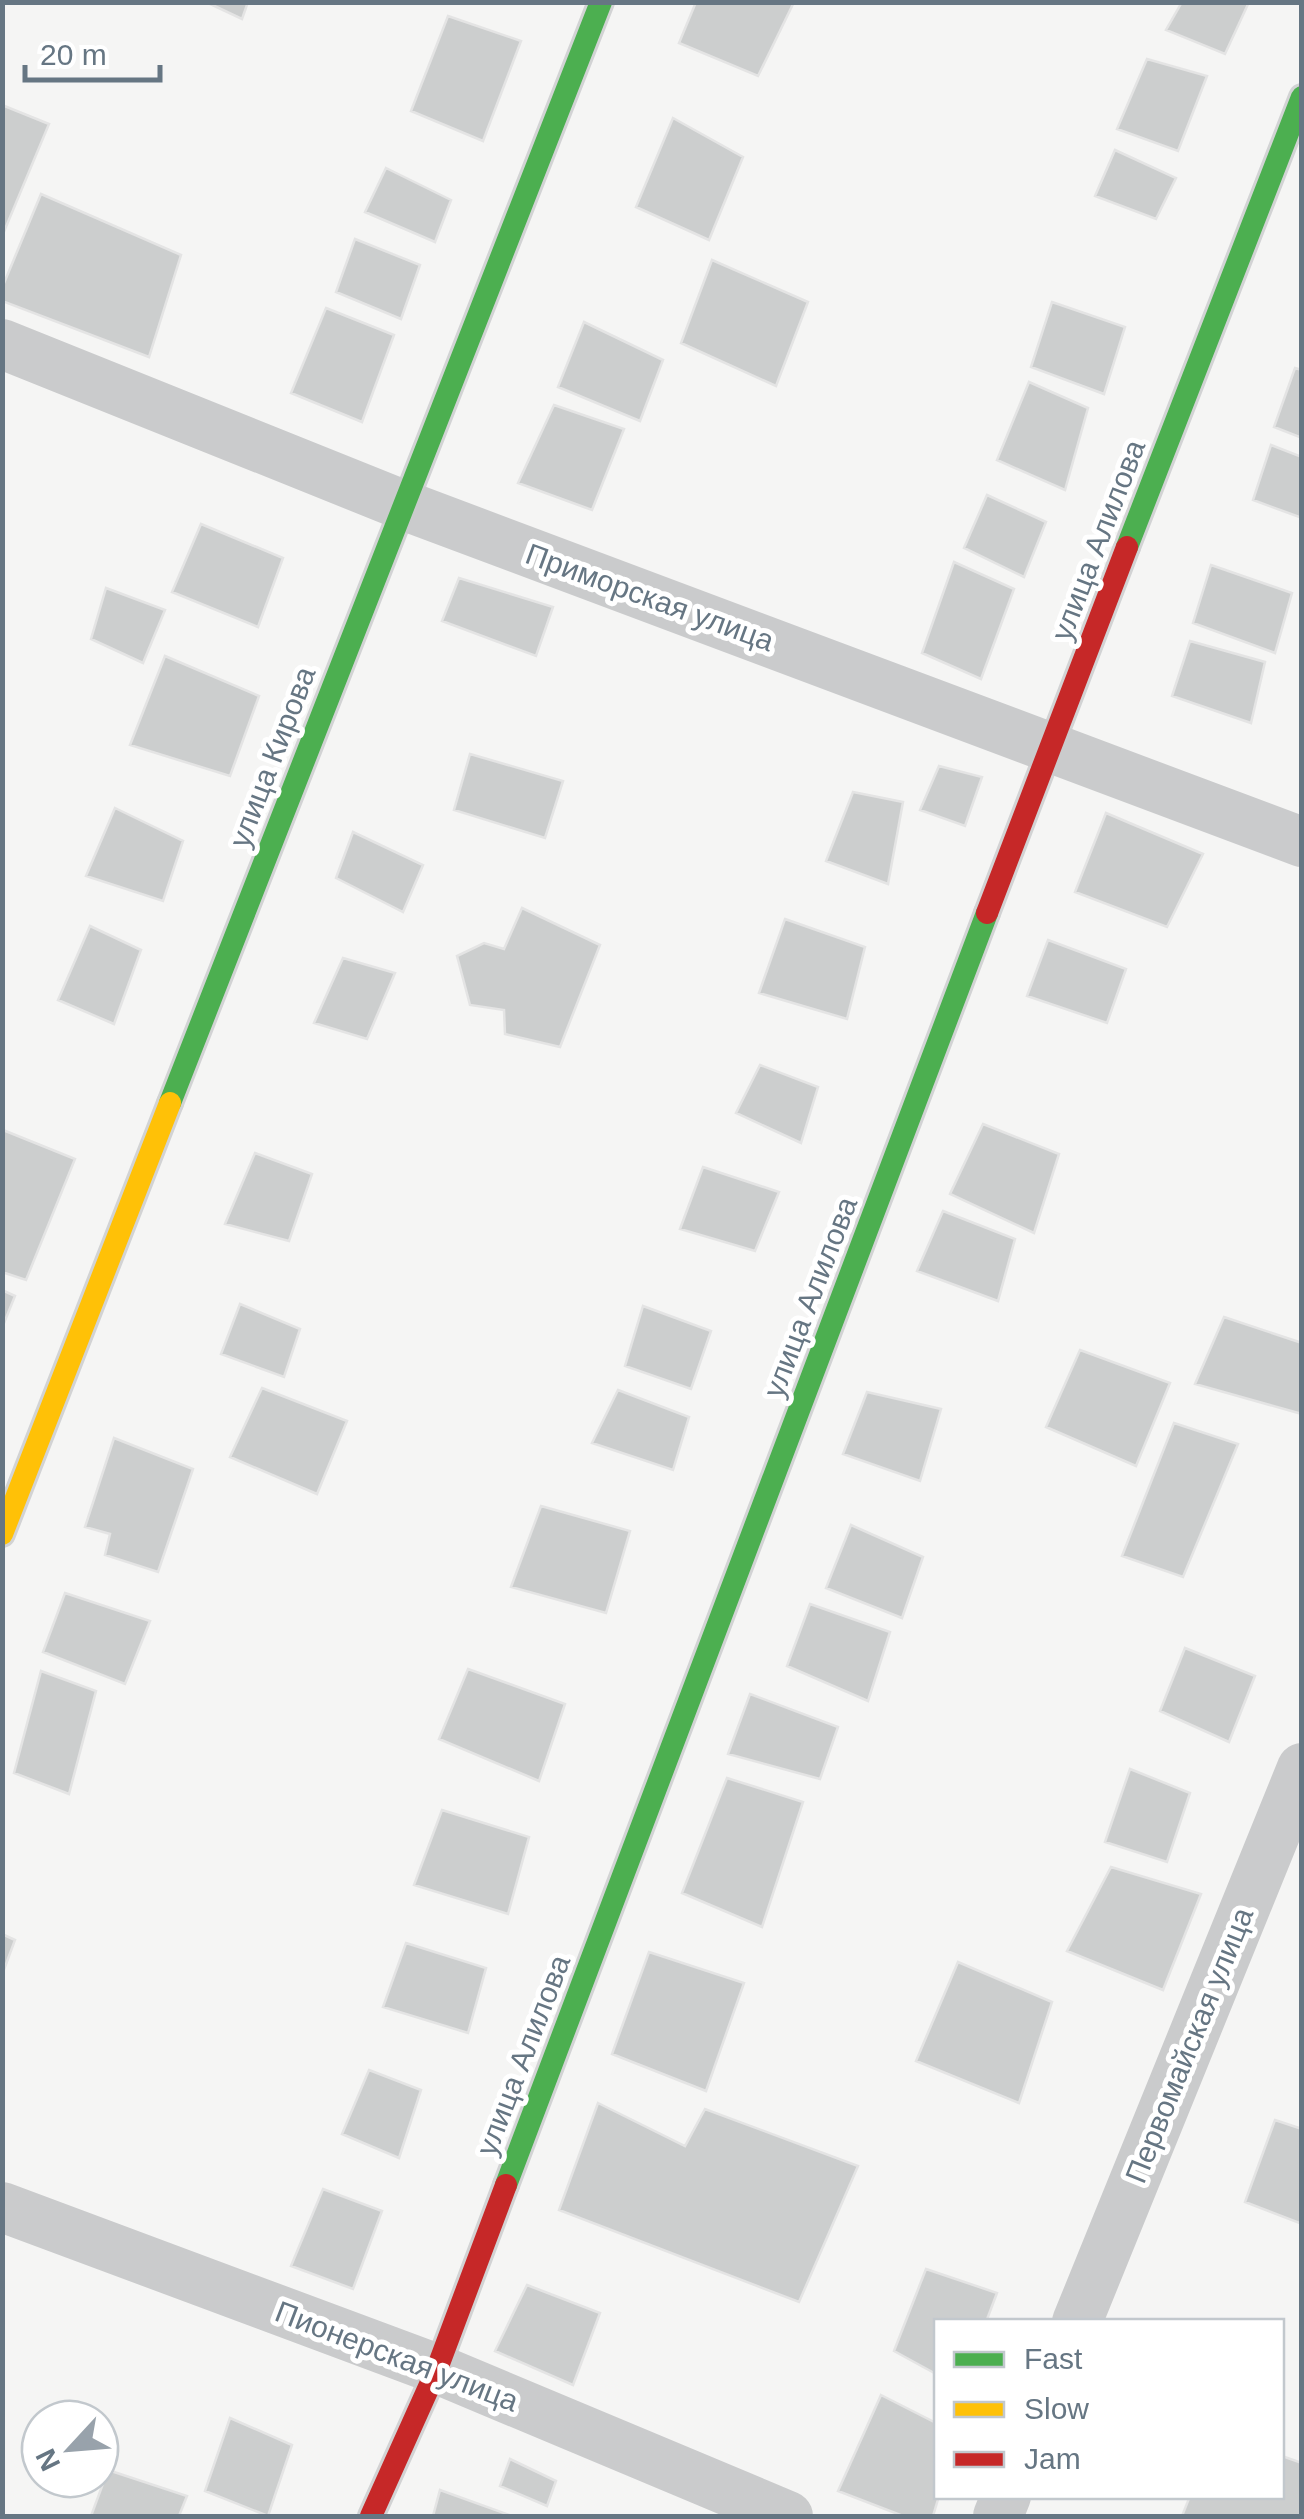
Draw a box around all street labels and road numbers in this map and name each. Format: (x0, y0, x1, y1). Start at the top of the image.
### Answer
street label: улица Алилова (1045, 435, 1151, 645)
street label: Приморская улица (521, 537, 779, 657)
street label: улица Кирова (222, 662, 322, 852)
street label: улица Алилова (757, 1192, 863, 1402)
street label: Первомайская улица (1119, 1902, 1259, 2187)
street label: улица Алилова (470, 1950, 576, 2160)
street label: Пионерская улица (271, 2294, 523, 2418)

